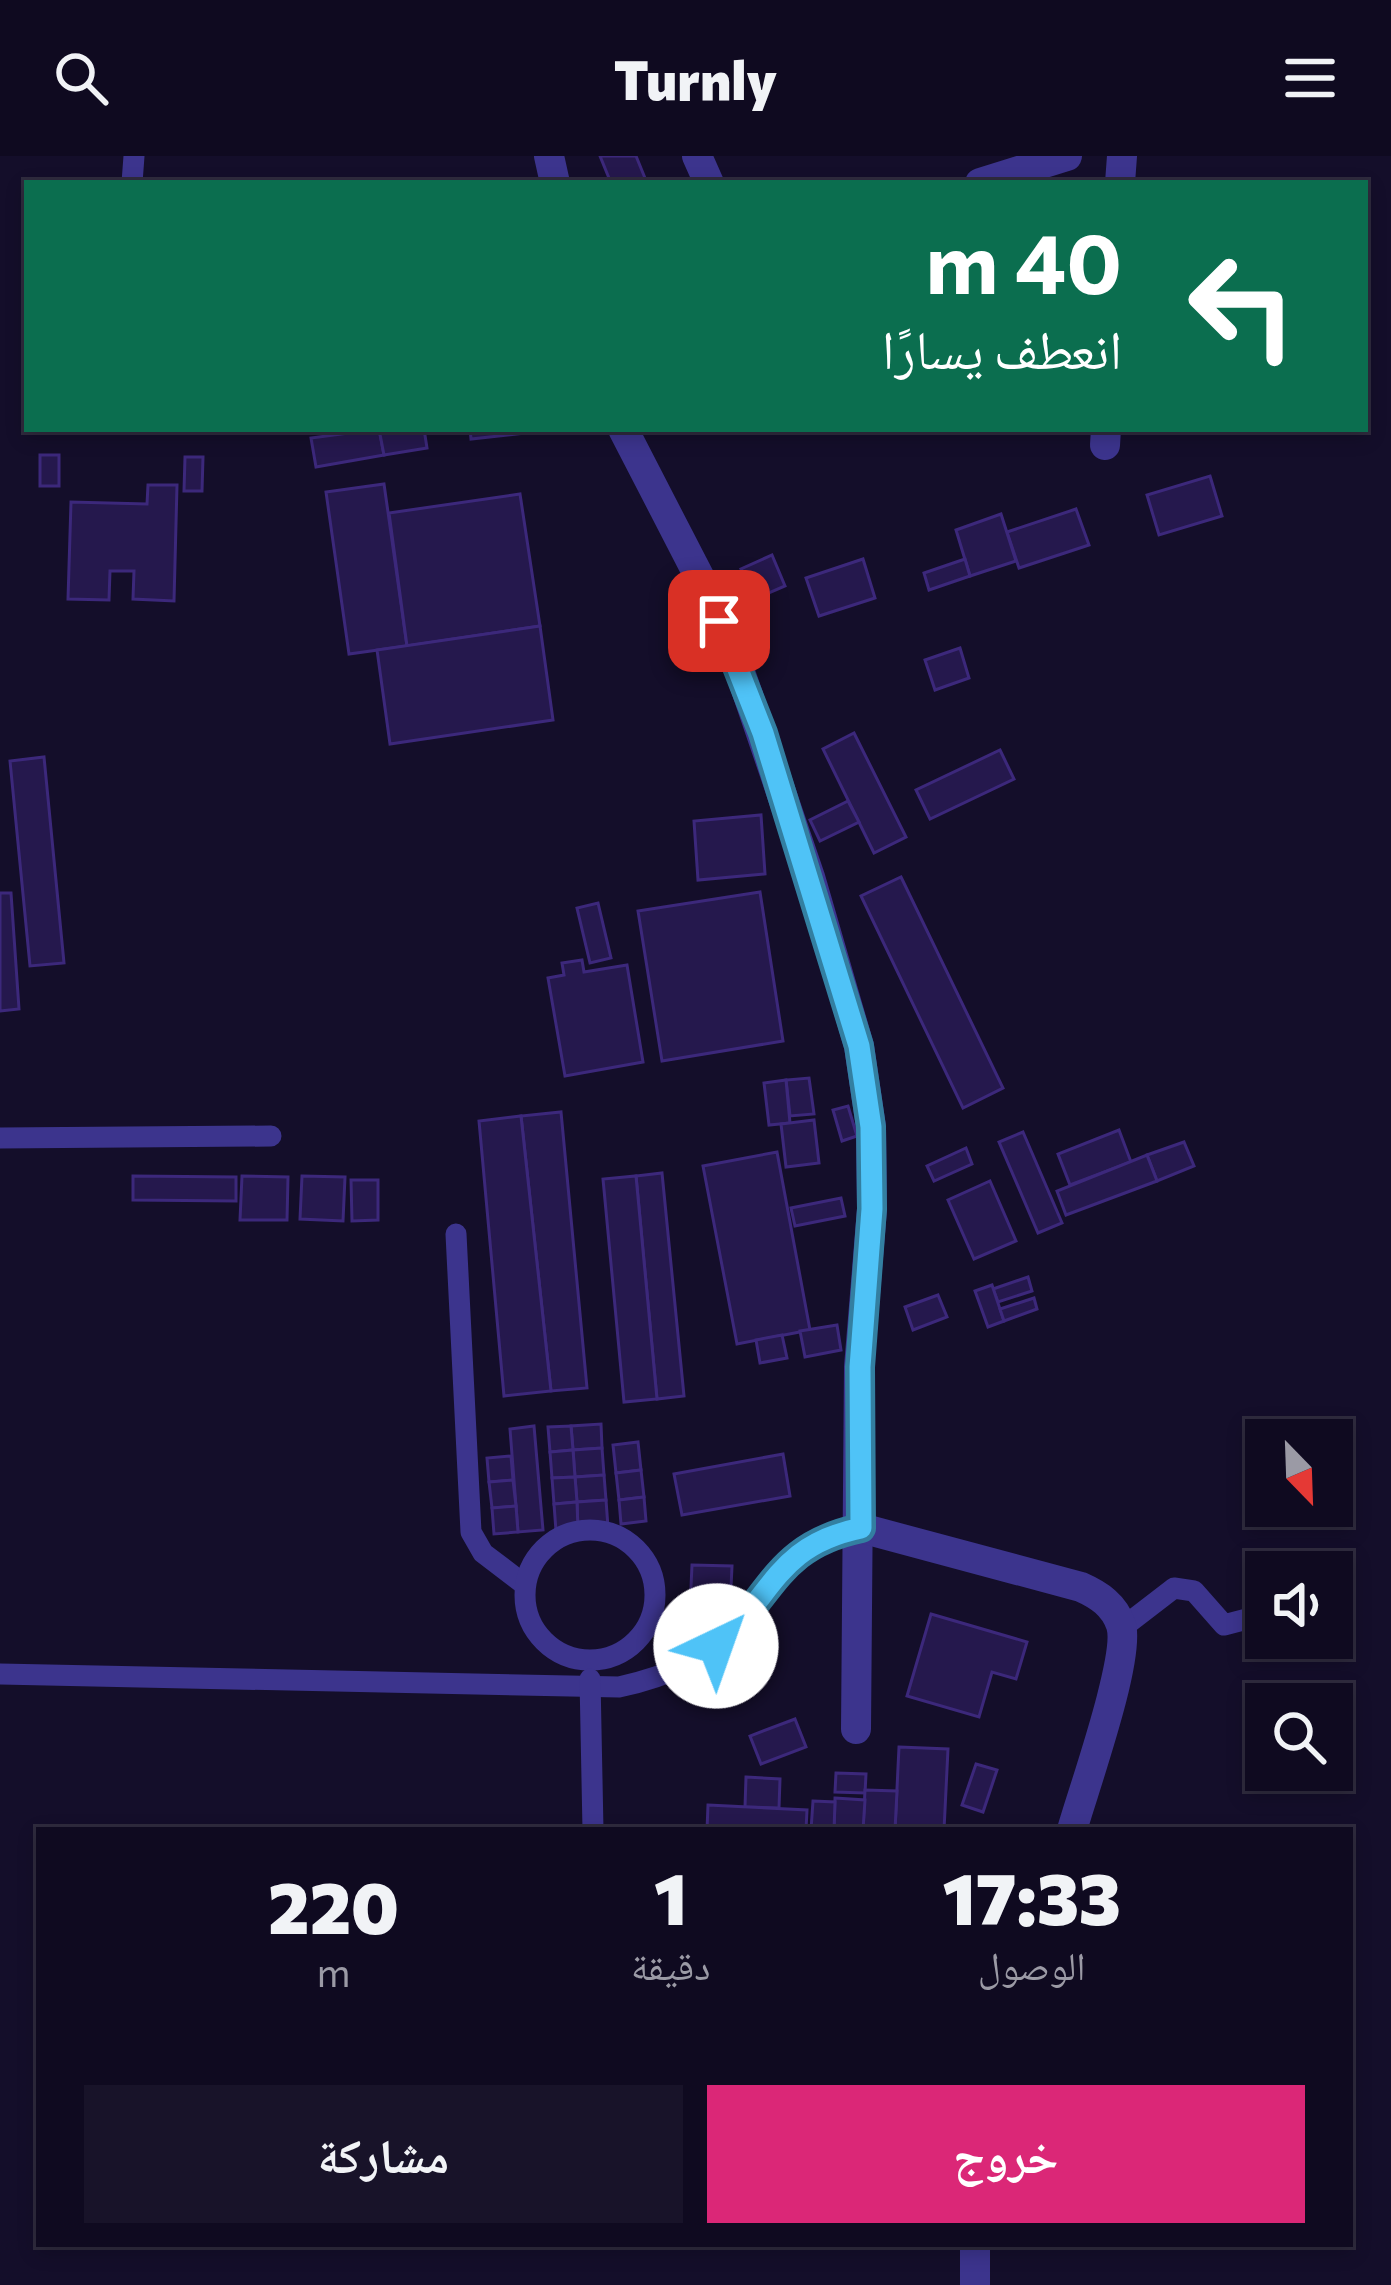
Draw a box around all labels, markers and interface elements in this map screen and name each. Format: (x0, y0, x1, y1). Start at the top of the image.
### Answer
icon: search (48, 45, 114, 111)
text: Turnly (614, 45, 777, 111)
icon: menu (1277, 45, 1343, 111)
text: 40 m (925, 209, 1122, 311)
icon: left (1164, 228, 1320, 384)
text: انعطف يسارًا (882, 314, 1122, 380)
pin (668, 570, 770, 672)
icon: arrive (686, 588, 752, 654)
north arrow (1245, 1419, 1353, 1527)
map controls (1245, 1419, 1353, 1791)
button: sound (1245, 1551, 1353, 1659)
position arrow (653, 1583, 779, 1709)
button: search (1245, 1683, 1353, 1791)
text: 1 (654, 1852, 688, 1940)
text: 17:33 (942, 1852, 1121, 1940)
text: 220 (268, 1861, 399, 1949)
text: دقيقة (631, 1940, 710, 1988)
text: الوصول (978, 1940, 1086, 1988)
text: m (317, 1947, 351, 1995)
button: مشاركة (84, 2085, 683, 2223)
button: خروج (707, 2085, 1305, 2223)

